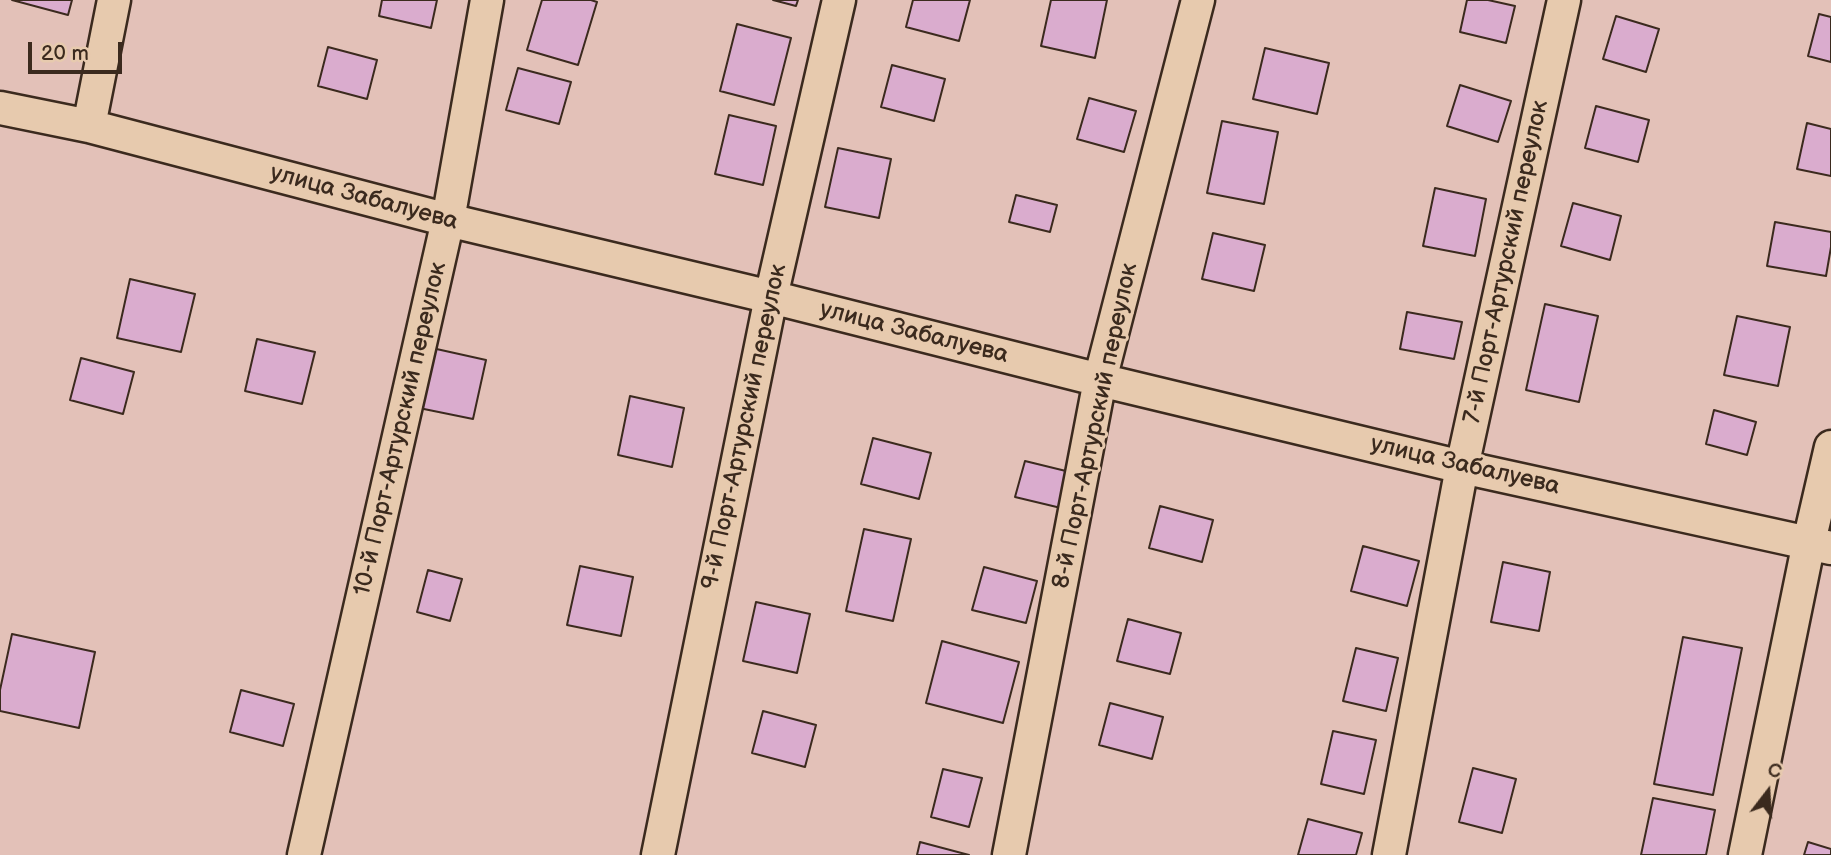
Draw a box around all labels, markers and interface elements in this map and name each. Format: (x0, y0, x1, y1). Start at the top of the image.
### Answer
scale bar (32, 28, 126, 72)
text: 20 m (41, 41, 89, 66)
street label: 7-й Порт-Артурский переулок (1459, 98, 1555, 426)
street label: улица Забалуева (267, 159, 461, 237)
street label: 10-й Порт-Артурский переулок (349, 259, 453, 599)
street label: 8-й Порт-Артурский переулок (1047, 261, 1145, 591)
street label: 9-й Порт-Артурский переулок (696, 262, 794, 592)
street label: улица Забалуева (817, 296, 1011, 370)
street label: улица Забалуева (1368, 430, 1562, 502)
north arrow (1733, 757, 1803, 827)
text: С (1765, 759, 1784, 784)

